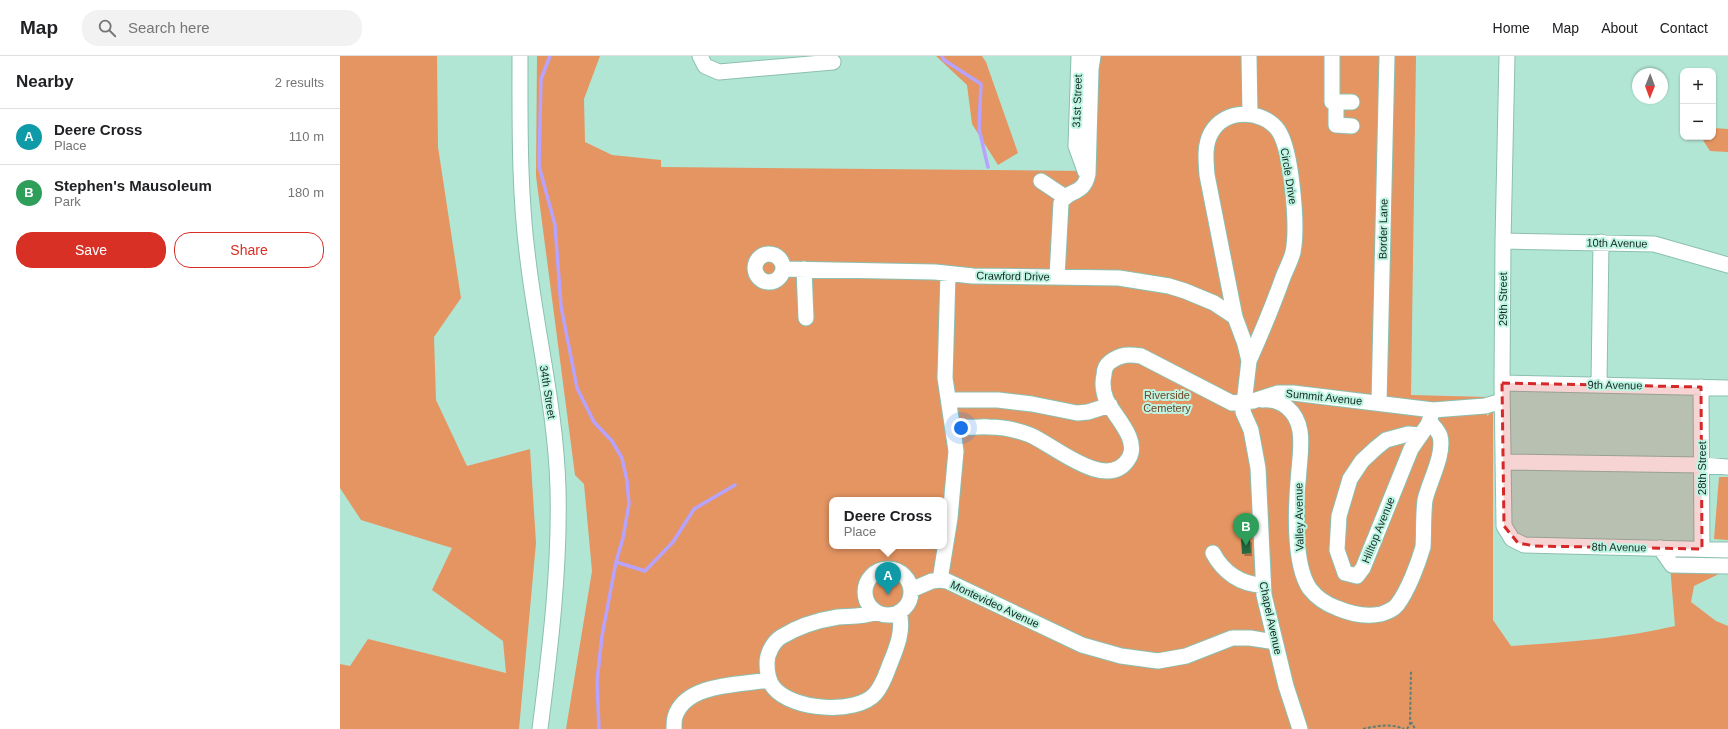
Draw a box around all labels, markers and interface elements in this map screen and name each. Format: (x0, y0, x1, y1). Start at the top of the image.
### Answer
search box (82, 10, 362, 46)
text: Map (20, 17, 58, 38)
icon: search (96, 17, 118, 39)
text: Search here (128, 19, 210, 36)
text: Home (1493, 20, 1530, 36)
text: Map (1552, 20, 1579, 36)
text: About (1601, 20, 1638, 36)
text: Contact (1660, 20, 1708, 36)
north arrow (1632, 68, 1668, 104)
map controls (1680, 68, 1716, 140)
button: + (1680, 68, 1716, 104)
text: Nearby (16, 72, 74, 91)
street label: 31st Street (1070, 74, 1084, 128)
text: 2 results (275, 75, 324, 90)
button: − (1680, 104, 1716, 140)
text: Deere Cross (54, 121, 142, 138)
text: A (24, 129, 34, 144)
text: 110 m (289, 129, 324, 144)
text: Place (54, 138, 87, 153)
street label: Circle Drive (1279, 147, 1299, 205)
text: Stephen's Mausoleum (54, 177, 212, 194)
text: B (24, 185, 34, 200)
text: 180 m (288, 185, 324, 200)
text: Park (54, 194, 81, 209)
street label: Border Lane (1376, 199, 1390, 259)
button: Save (16, 232, 166, 268)
button: Share (174, 232, 324, 268)
street label: 10th Avenue (1586, 236, 1648, 250)
street label: Crawford Drive (976, 269, 1050, 283)
street label: 29th Street (1497, 272, 1509, 326)
street label: 34th Street (538, 364, 558, 420)
street label: 9th Avenue (1587, 379, 1643, 391)
street label: Summit Avenue (1285, 387, 1363, 407)
park label: Riverside Cemetery (1143, 389, 1191, 414)
your location (951, 418, 971, 438)
street label: 28th Street (1696, 441, 1708, 495)
street label: Valley Avenue (1292, 483, 1306, 551)
street label: Hilltop Avenue (1359, 495, 1397, 565)
popup (829, 497, 947, 549)
text: Deere Cross (844, 507, 932, 524)
pin: B (1233, 513, 1259, 546)
text: Place (844, 524, 876, 539)
street label: 8th Avenue (1591, 541, 1647, 553)
pin: A (875, 562, 901, 595)
street label: Montevideo Avenue (949, 578, 1041, 630)
street label: Chapel Avenue (1257, 580, 1285, 656)

